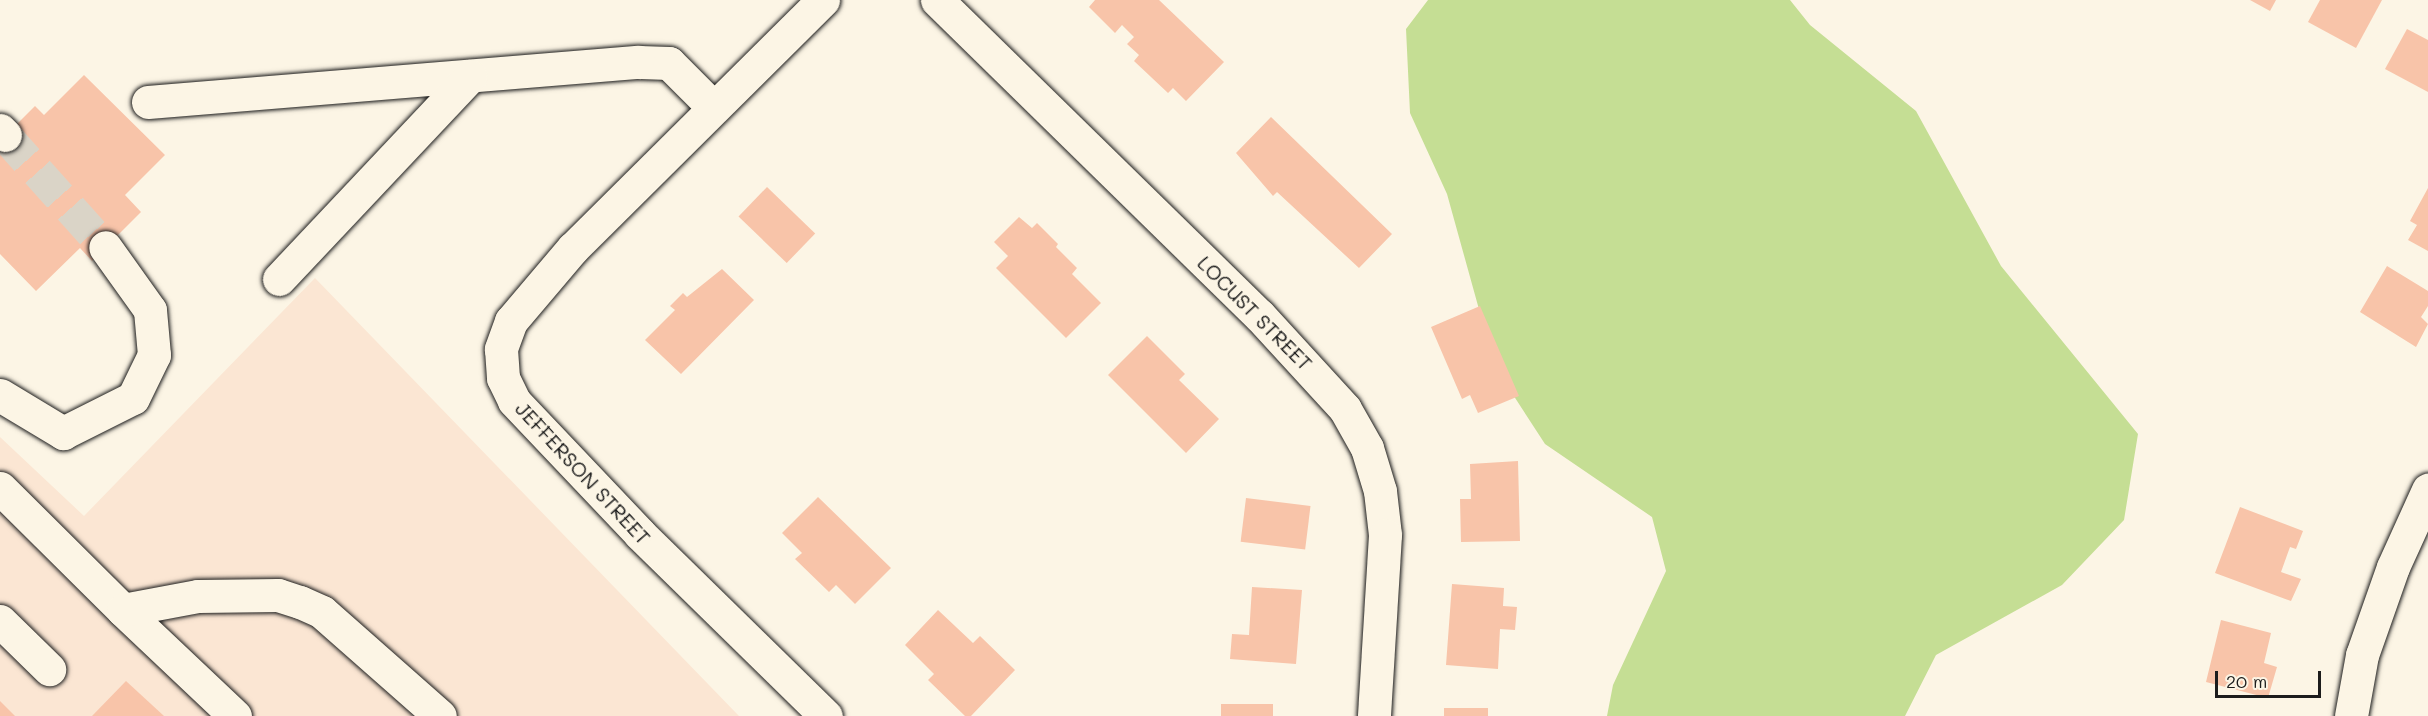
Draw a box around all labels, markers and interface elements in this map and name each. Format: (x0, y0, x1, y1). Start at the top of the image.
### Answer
street label: LOCUST STREET (1193, 251, 1317, 375)
street label: JEFFERSON STREET (511, 397, 655, 549)
scale bar (2218, 659, 2324, 697)
text: 20 m (2226, 669, 2267, 693)

